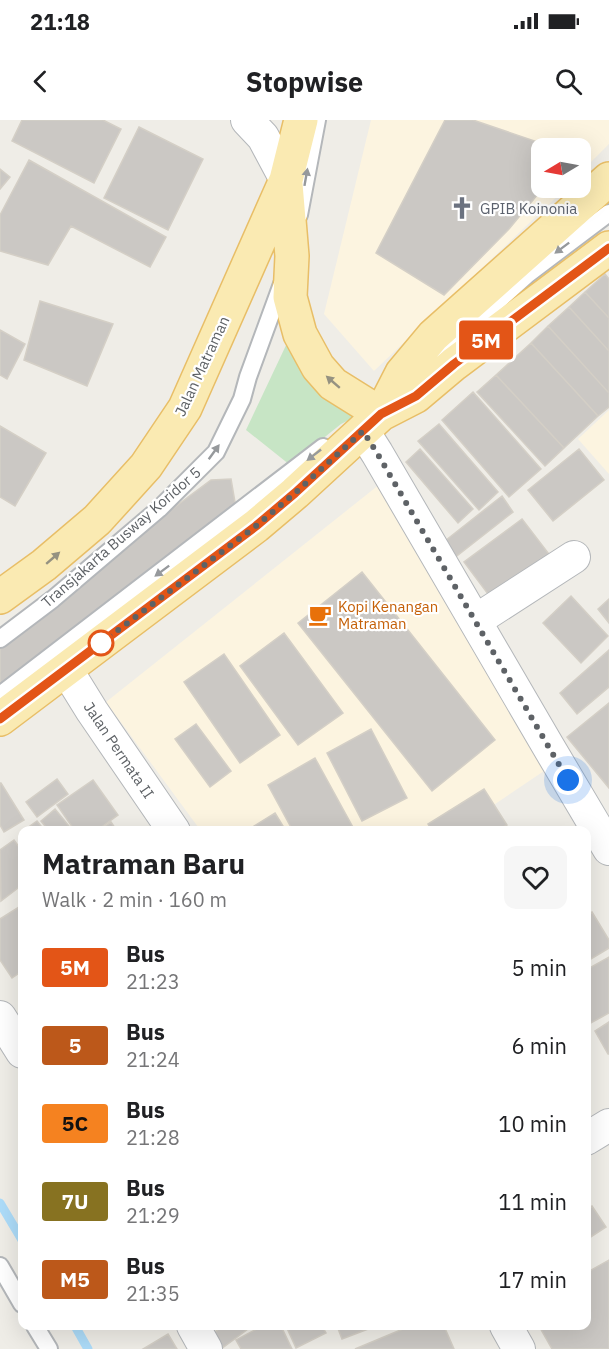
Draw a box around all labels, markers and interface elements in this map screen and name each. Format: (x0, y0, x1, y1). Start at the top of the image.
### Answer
text: 21:18 (30, 7, 90, 36)
text: Stopwise (246, 64, 363, 99)
icon: back (24, 65, 57, 98)
icon: search (552, 65, 585, 98)
north arrow (531, 138, 591, 198)
map controls (531, 138, 591, 198)
one-way arrow (302, 168, 311, 187)
church icon: GPIB Koinonia (449, 195, 475, 221)
place label: GPIB Koinonia (480, 199, 577, 218)
one-way arrow (555, 242, 571, 254)
street label: Jalan Matraman (170, 313, 234, 419)
line badge: 5M (459, 320, 513, 360)
text: 5M (471, 326, 501, 354)
one-way arrow (325, 375, 341, 388)
one-way arrow (208, 445, 220, 461)
one-way arrow (306, 448, 321, 460)
street label: Transjakarta Busway Koridor 5 (37, 463, 205, 611)
one-way arrow (45, 551, 61, 564)
one-way arrow (154, 564, 169, 576)
place label: Kopi Kenangan Matraman (338, 597, 438, 633)
cafe icon: Kopi Kenangan Matraman (307, 602, 333, 628)
unlabelled marker (88, 630, 114, 656)
street label: Jalan Permata II (80, 698, 158, 802)
your location (553, 765, 583, 795)
text: Matraman Baru (42, 845, 245, 882)
button: heart (504, 846, 567, 909)
text: Walk · 2 min · 160 m (42, 886, 227, 913)
text: Bus (126, 939, 165, 968)
text: 5M (60, 953, 90, 981)
text: 5 min (511, 953, 567, 982)
text: 21:23 (126, 968, 180, 995)
text: Bus (126, 1017, 165, 1046)
text: 5 (69, 1031, 81, 1059)
text: 6 min (511, 1031, 567, 1060)
text: 21:24 (126, 1046, 180, 1073)
text: Bus (126, 1095, 165, 1124)
text: 5C (62, 1109, 88, 1137)
text: 10 min (498, 1109, 567, 1138)
text: 21:28 (126, 1124, 180, 1151)
text: Bus (126, 1173, 165, 1202)
text: 7U (61, 1187, 89, 1215)
text: 11 min (498, 1187, 567, 1216)
text: 21:29 (126, 1202, 180, 1229)
text: Bus (126, 1251, 165, 1280)
text: M5 (60, 1265, 90, 1293)
text: 17 min (498, 1265, 567, 1294)
text: 21:35 (126, 1280, 180, 1307)

